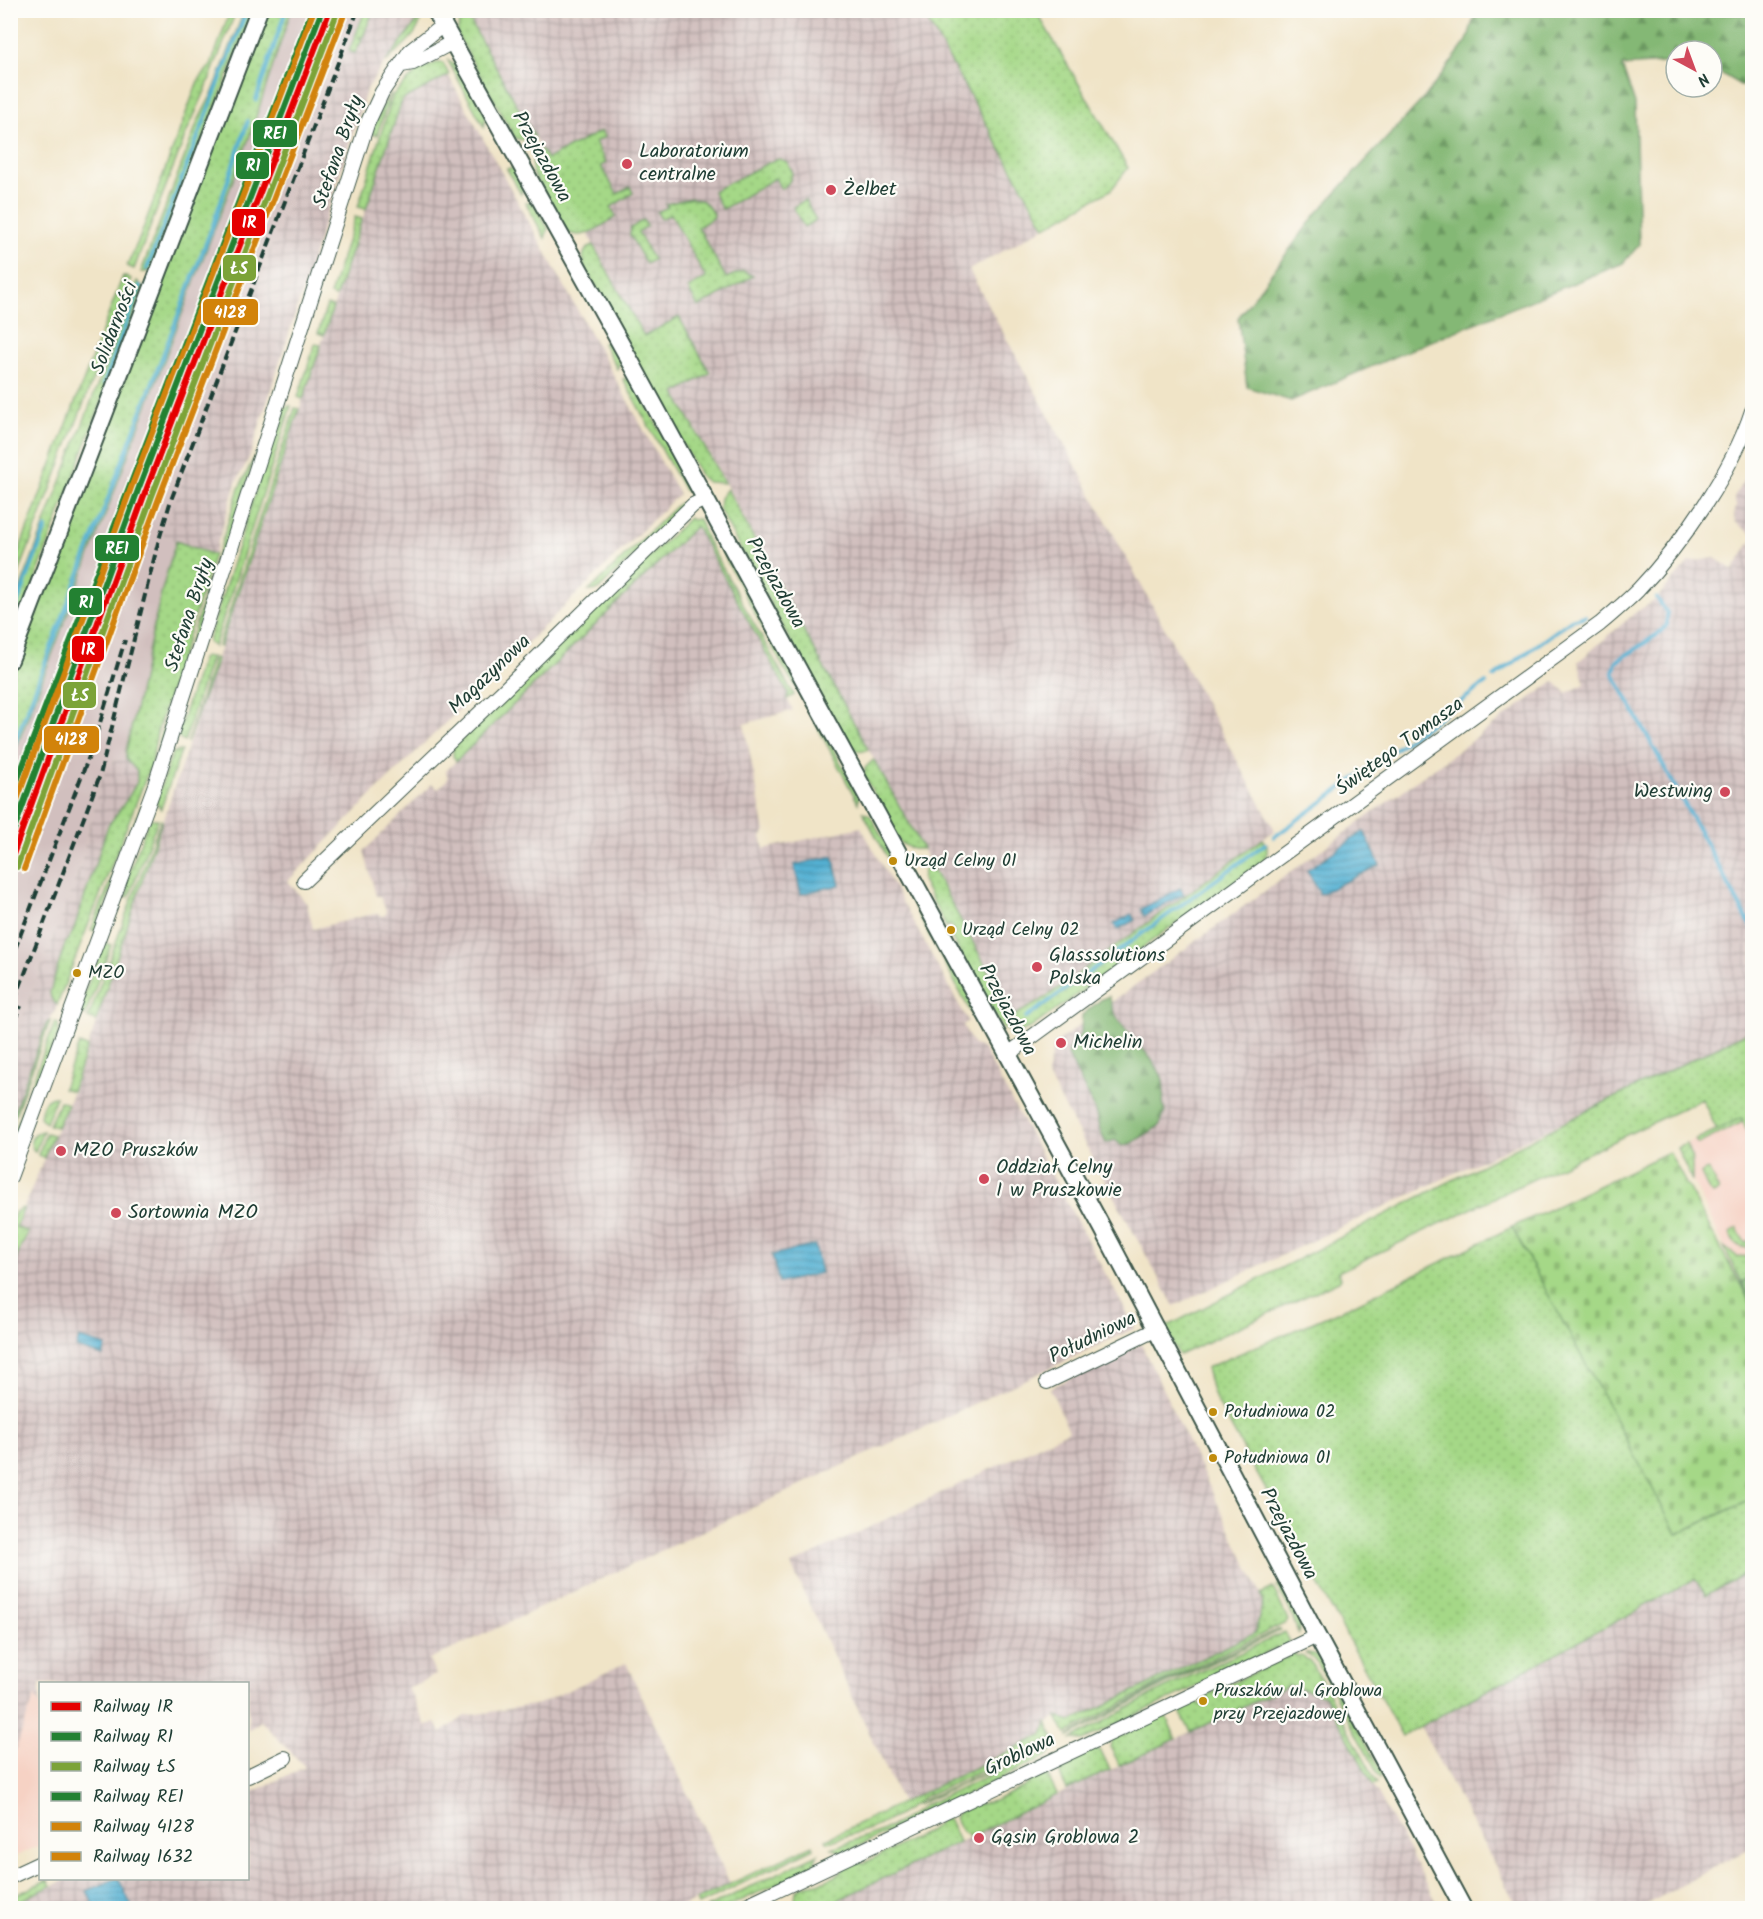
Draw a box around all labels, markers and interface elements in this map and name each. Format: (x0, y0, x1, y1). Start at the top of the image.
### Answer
north arrow (1664, 39, 1724, 99)
text: N (1691, 66, 1715, 92)
street label: Stefana Bryły (305, 91, 373, 213)
street label: Przejazdowa (503, 105, 579, 209)
line badge: RE1 (252, 119, 298, 148)
text: RE1 (263, 122, 287, 147)
place label: Laboratorium centralne (639, 136, 749, 191)
line badge: R1 (235, 151, 270, 180)
text: R1 (246, 154, 260, 179)
marker: Laboratorium centralne (620, 157, 634, 171)
place label: Żelbet (843, 174, 897, 206)
marker: Żelbet (824, 183, 838, 197)
line badge: IR (231, 208, 266, 237)
text: IR (242, 211, 257, 236)
line badge: ŁS (222, 254, 257, 282)
text: ŁS (230, 257, 248, 282)
street label: Solidarności (83, 276, 148, 379)
line badge: 4128 (202, 298, 259, 326)
text: 4128 (214, 301, 247, 326)
street label: Przejazdowa (737, 531, 813, 635)
line badge: RE1 (94, 534, 140, 562)
text: RE1 (105, 537, 129, 562)
street label: Stefana Bryły (157, 554, 224, 676)
line badge: R1 (68, 587, 103, 616)
text: R1 (79, 591, 93, 616)
street label: Magazynowa (441, 627, 539, 723)
line badge: IR (71, 635, 105, 663)
text: IR (81, 638, 96, 663)
line badge: ŁS (62, 681, 97, 709)
text: ŁS (71, 684, 89, 709)
street label: Świętego Tomasza (1329, 689, 1471, 805)
line badge: 4128 (43, 725, 100, 754)
text: 4128 (55, 728, 88, 753)
place label: Westwing (1634, 776, 1713, 808)
marker: Westwing (1718, 785, 1732, 799)
place label: Urząd Celny 01 (904, 847, 1017, 876)
marker: Urząd Celny 01 (887, 855, 899, 867)
place label: Urząd Celny 02 (962, 916, 1079, 945)
marker: Urząd Celny 02 (945, 924, 957, 936)
place label: Glasssolutions Polska (1049, 940, 1166, 995)
street label: Przejazdowa (969, 958, 1045, 1062)
place label: MZO (88, 959, 124, 988)
marker: Glasssolutions Polska (1030, 960, 1044, 974)
marker: MZO (71, 967, 83, 979)
place label: Michelin (1073, 1027, 1142, 1059)
marker: Michelin (1054, 1036, 1068, 1050)
place label: MZO Pruszków (73, 1135, 198, 1167)
marker: MZO Pruszków (54, 1144, 68, 1158)
place label: Oddział Celny I w Pruszkowie (996, 1152, 1122, 1207)
marker: Oddział Celny I w Pruszkowie (977, 1172, 991, 1186)
place label: Sortownia MZO (128, 1197, 258, 1229)
marker: Sortownia MZO (109, 1206, 123, 1220)
street label: Południowa (1044, 1303, 1142, 1373)
place label: Południowa 02 (1224, 1398, 1335, 1427)
marker: Południowa 02 (1207, 1406, 1219, 1418)
place label: Południowa 01 (1224, 1444, 1331, 1473)
marker: Południowa 01 (1207, 1452, 1219, 1464)
street label: Przejazdowa (1250, 1482, 1326, 1586)
place label: Pruszków ul. Groblowa przy Przejazdowej (1213, 1677, 1382, 1729)
legend (39, 1682, 249, 1880)
text: Railway IR (93, 1693, 173, 1722)
marker: Pruszków ul. Groblowa przy Przejazdowej (1197, 1695, 1209, 1707)
text: Railway R1 (93, 1723, 173, 1752)
street label: Groblowa (979, 1725, 1061, 1785)
text: Railway ŁS (93, 1753, 176, 1782)
text: Railway RE1 (93, 1783, 184, 1812)
text: Railway 4128 (93, 1813, 194, 1842)
place label: Gąsin Groblowa 2 (991, 1822, 1139, 1854)
marker: Gąsin Groblowa 2 (972, 1831, 986, 1845)
text: Railway 1632 (93, 1843, 193, 1872)

